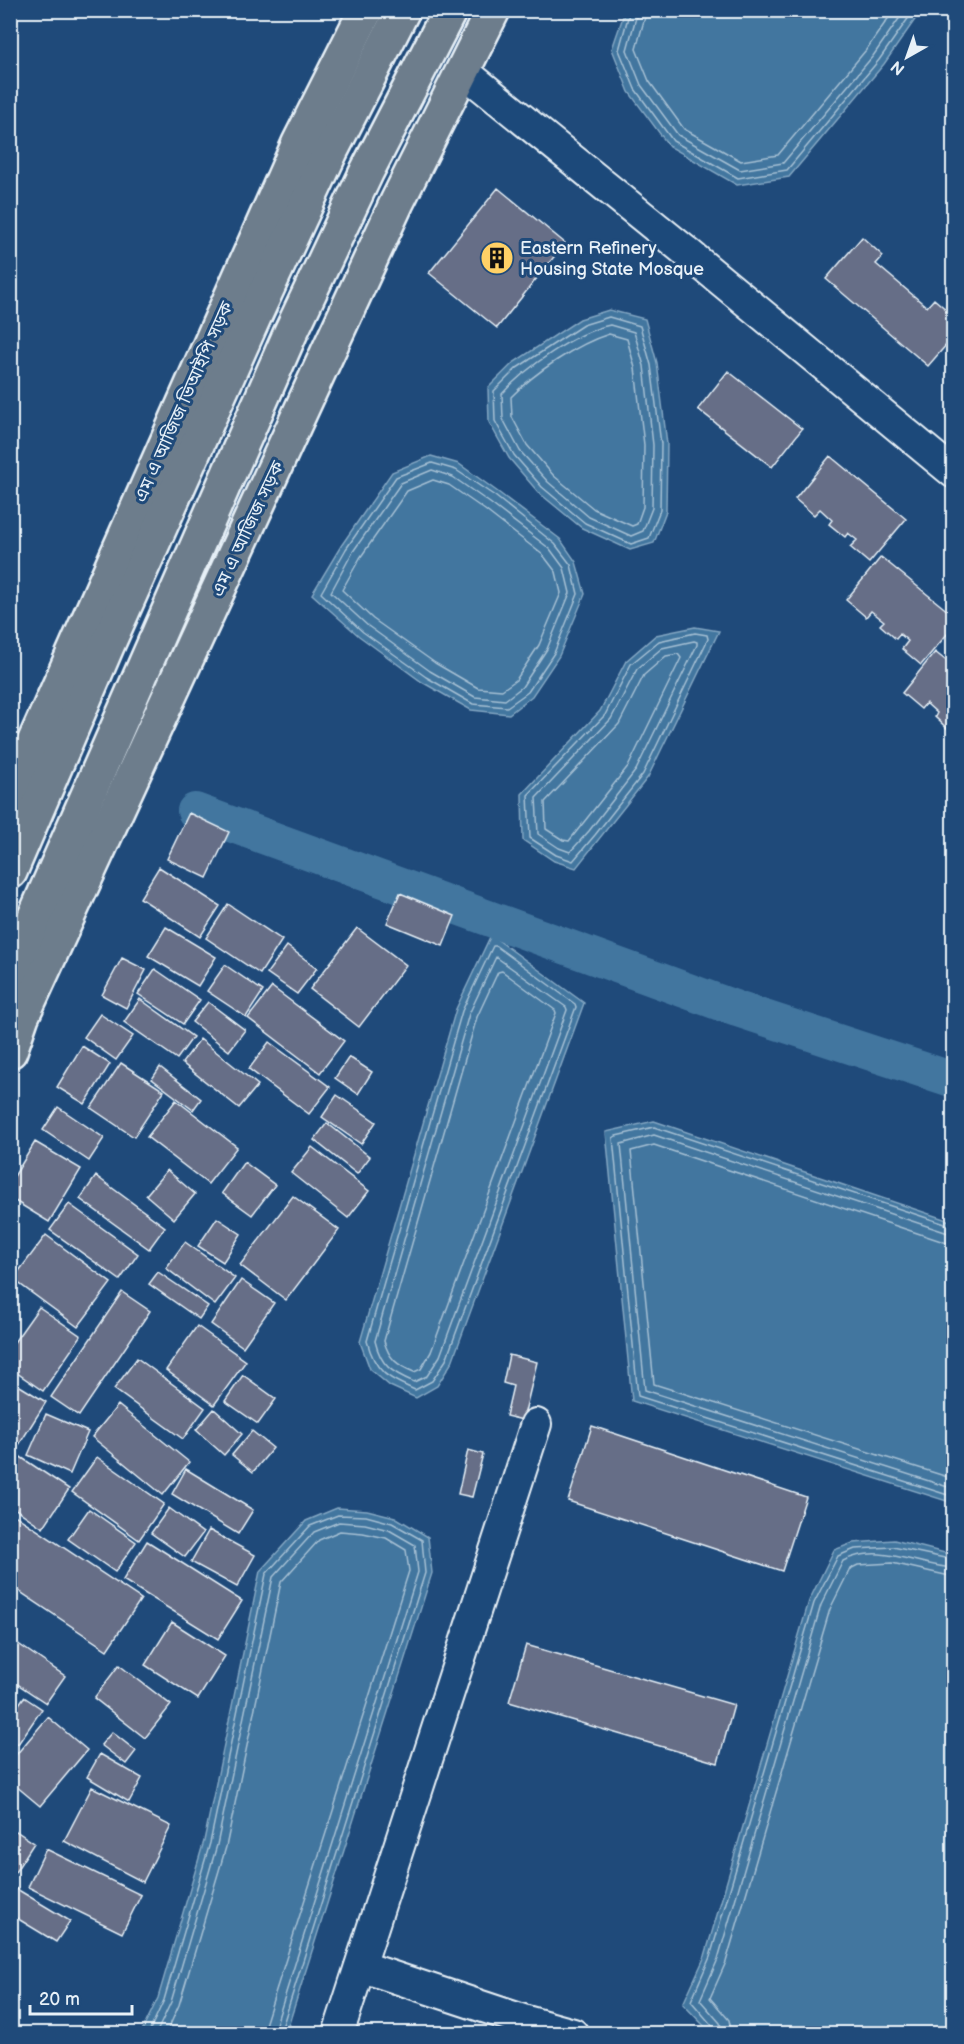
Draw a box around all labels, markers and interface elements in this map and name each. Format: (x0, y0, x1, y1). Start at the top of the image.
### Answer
north arrow (877, 27, 937, 87)
text: N (888, 56, 909, 78)
place label: Eastern Refinery Housing State Mosque (520, 238, 704, 280)
building icon: Eastern Refinery Housing State Mosque (479, 240, 515, 276)
street label: এম এ আজিজ ভিআইপি সড়ক (130, 298, 238, 506)
street label: এম এ আজিজ সড়ক (207, 457, 289, 600)
scale bar (30, 1978, 132, 2016)
text: 20 m (39, 1989, 80, 2010)

